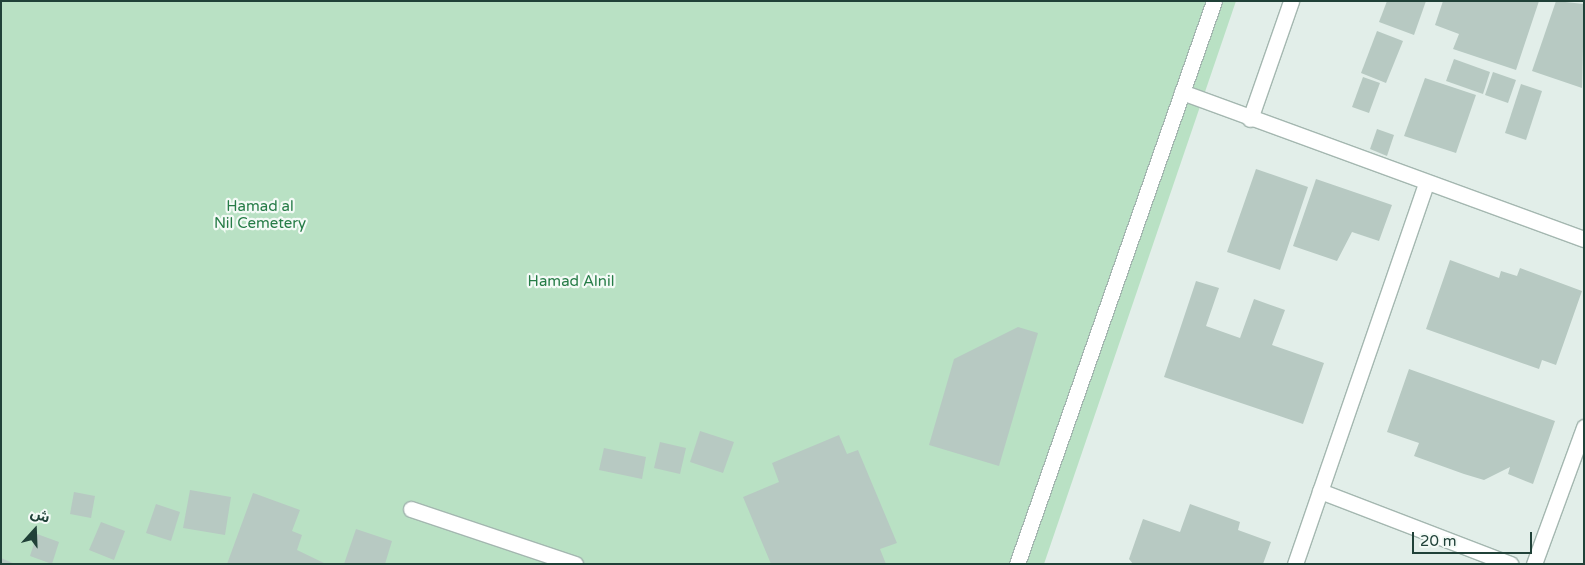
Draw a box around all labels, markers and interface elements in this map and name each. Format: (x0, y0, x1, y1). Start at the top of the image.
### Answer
park label: Hamad al Nil Cemetery (214, 197, 306, 232)
park label: Hamad Alnil (528, 273, 614, 291)
text: ش (28, 504, 52, 527)
north arrow (10, 505, 60, 555)
scale bar (1415, 522, 1535, 554)
text: 20 m (1420, 532, 1457, 550)

